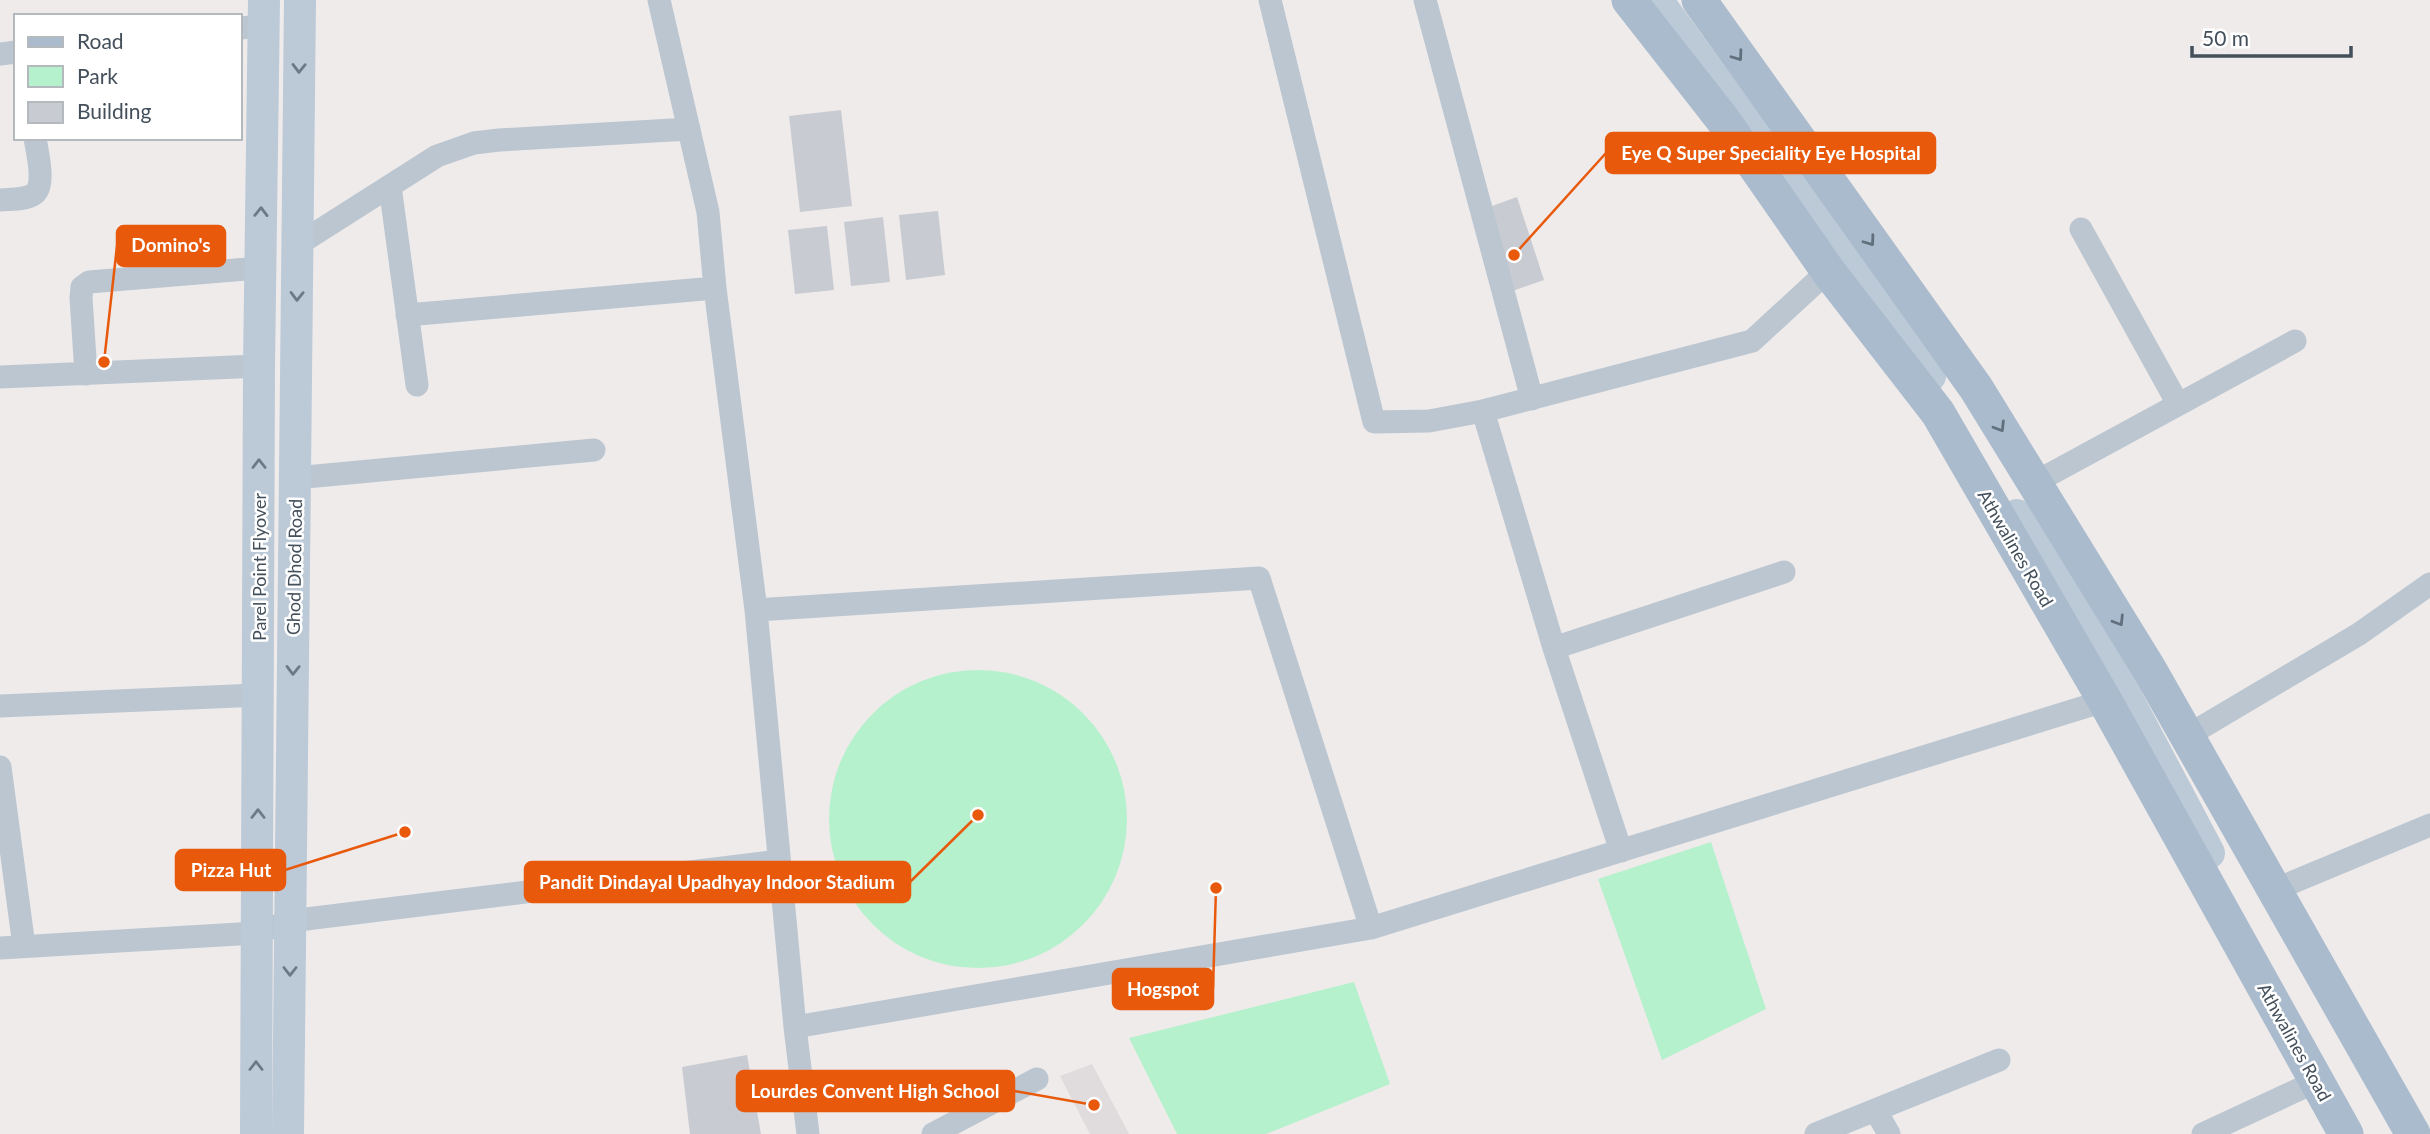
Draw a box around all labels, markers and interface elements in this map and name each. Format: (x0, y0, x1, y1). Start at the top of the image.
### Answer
legend (14, 14, 242, 140)
scale bar (2192, 14, 2351, 58)
text: 50 m (2202, 25, 2249, 50)
text: Road (77, 28, 124, 53)
one-way arrow (1730, 48, 1742, 61)
text: Park (77, 63, 118, 88)
one-way arrow (292, 63, 307, 74)
text: Building (77, 98, 152, 123)
callout: Eye Q Super Speciality Eye Hospital (1606, 133, 1935, 173)
text: Eye Q Super Speciality Eye Hospital (1621, 141, 1921, 164)
one-way arrow (253, 206, 268, 217)
callout: Domino's (117, 226, 225, 266)
text: Domino's (131, 233, 211, 256)
one-way arrow (1862, 233, 1875, 246)
one-way arrow (289, 291, 305, 301)
one-way arrow (1992, 420, 2005, 433)
one-way arrow (251, 458, 267, 469)
street label: Athwalines Road (1974, 486, 2058, 610)
street label: Parel Point Flyover (248, 492, 270, 641)
street label: Ghod Dhod Road (282, 499, 306, 635)
one-way arrow (2111, 614, 2124, 627)
one-way arrow (285, 665, 301, 676)
one-way arrow (250, 808, 266, 819)
callout: Pizza Hut (176, 850, 285, 890)
text: Pizza Hut (191, 858, 271, 881)
callout: Pandit Dindayal Upadhyay Indoor Stadium (525, 862, 910, 902)
text: Pandit Dindayal Upadhyay Indoor Stadium (539, 870, 895, 893)
one-way arrow (282, 966, 298, 977)
callout: Hogspot (1113, 969, 1213, 1009)
text: Hogspot (1127, 977, 1199, 1000)
street label: Athwalines Road (2253, 979, 2337, 1105)
one-way arrow (248, 1060, 264, 1071)
callout: Lourdes Convent High School (737, 1071, 1014, 1111)
text: Lourdes Convent High School (750, 1079, 1000, 1102)

